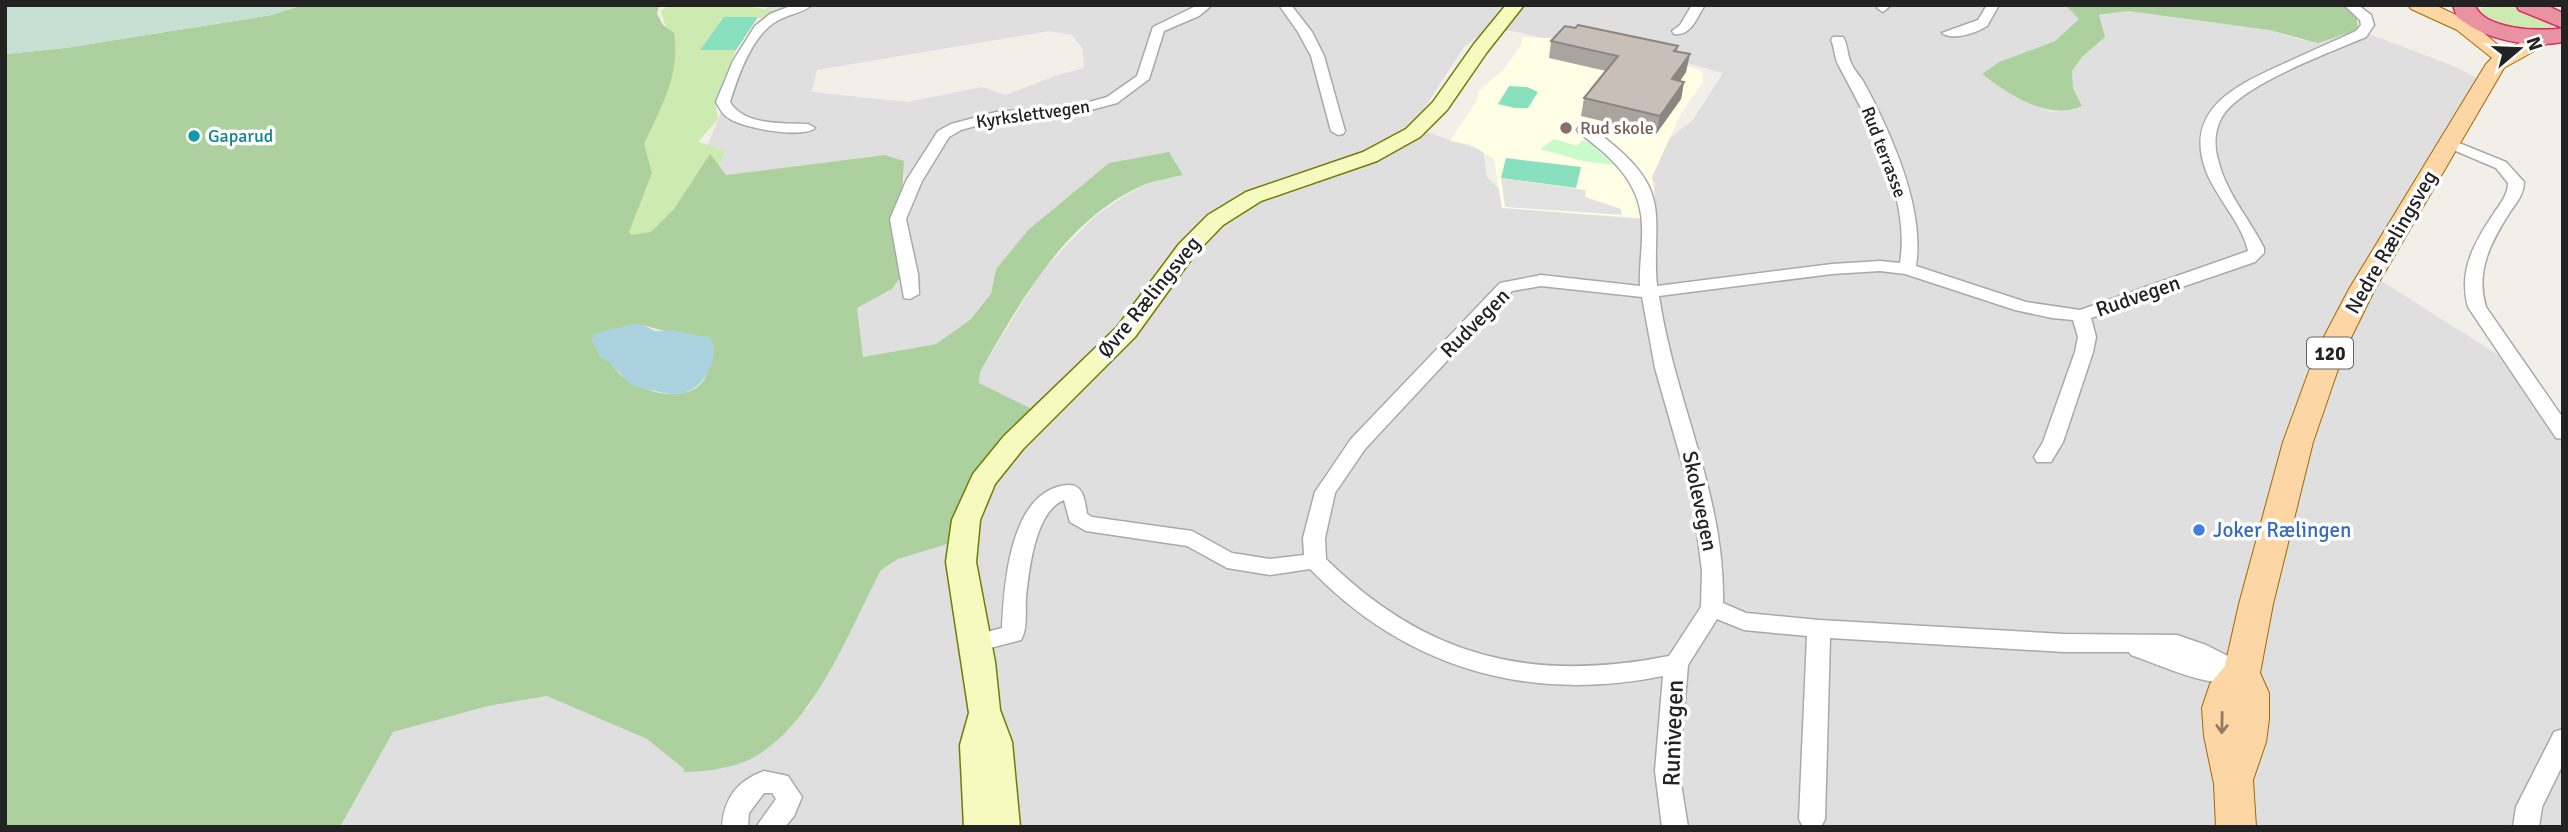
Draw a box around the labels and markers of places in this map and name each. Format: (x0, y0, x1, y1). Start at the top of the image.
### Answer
place label: Rud skole (1580, 117, 1654, 139)
marker: Rud skole (1558, 120, 1574, 136)
place label: Gaparud (208, 125, 273, 147)
marker: Gaparud (186, 128, 202, 144)
place label: Joker Rælingen (2213, 517, 2351, 543)
marker: Joker Rælingen (2191, 522, 2207, 538)

